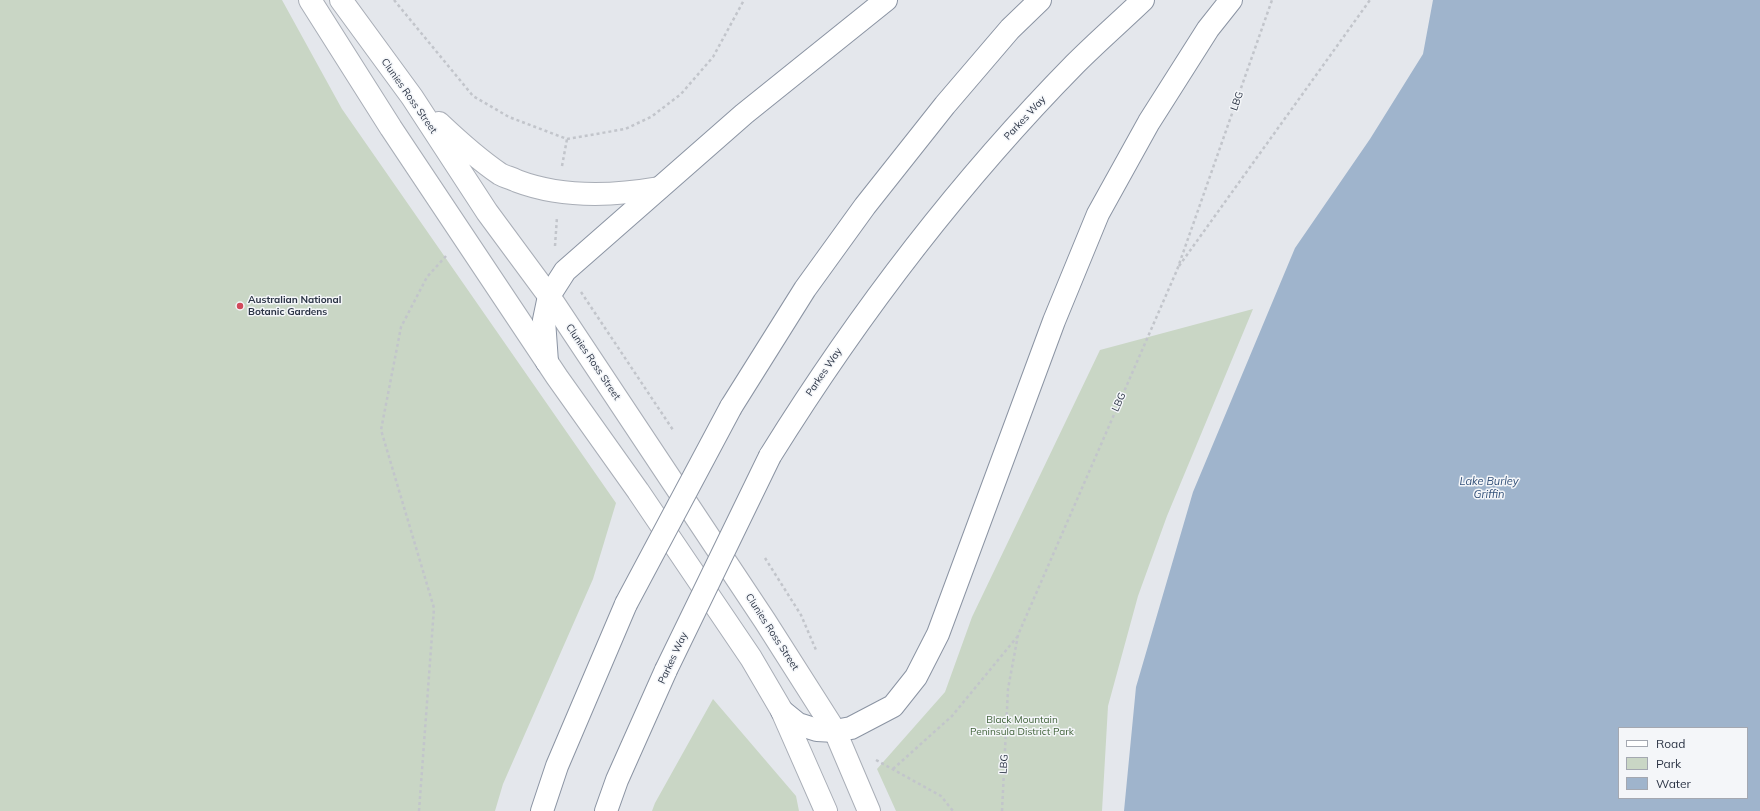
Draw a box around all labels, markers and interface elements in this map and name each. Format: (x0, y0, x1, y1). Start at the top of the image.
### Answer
street label: Clunies Ross Street (379, 56, 439, 136)
street label: LBG (1228, 90, 1246, 112)
street label: Parkes Way (1002, 94, 1048, 142)
place label: Australian National Botanic Gardens (248, 294, 341, 318)
marker: Australian National Botanic Gardens (235, 301, 245, 311)
street label: Clunies Ross Street (563, 322, 623, 402)
street label: Parkes Way (803, 346, 845, 398)
street label: LBG (1110, 391, 1128, 413)
water label: Lake Burley Griffin (1459, 475, 1519, 501)
street label: Clunies Ross Street (743, 591, 801, 673)
street label: Parkes Way (656, 630, 690, 686)
park label: Black Mountain Peninsula District Park (970, 714, 1074, 738)
legend (1618, 727, 1748, 799)
text: Road (1656, 736, 1685, 751)
street label: LBG (997, 754, 1011, 774)
text: Park (1656, 756, 1681, 771)
text: Water (1656, 776, 1691, 791)

